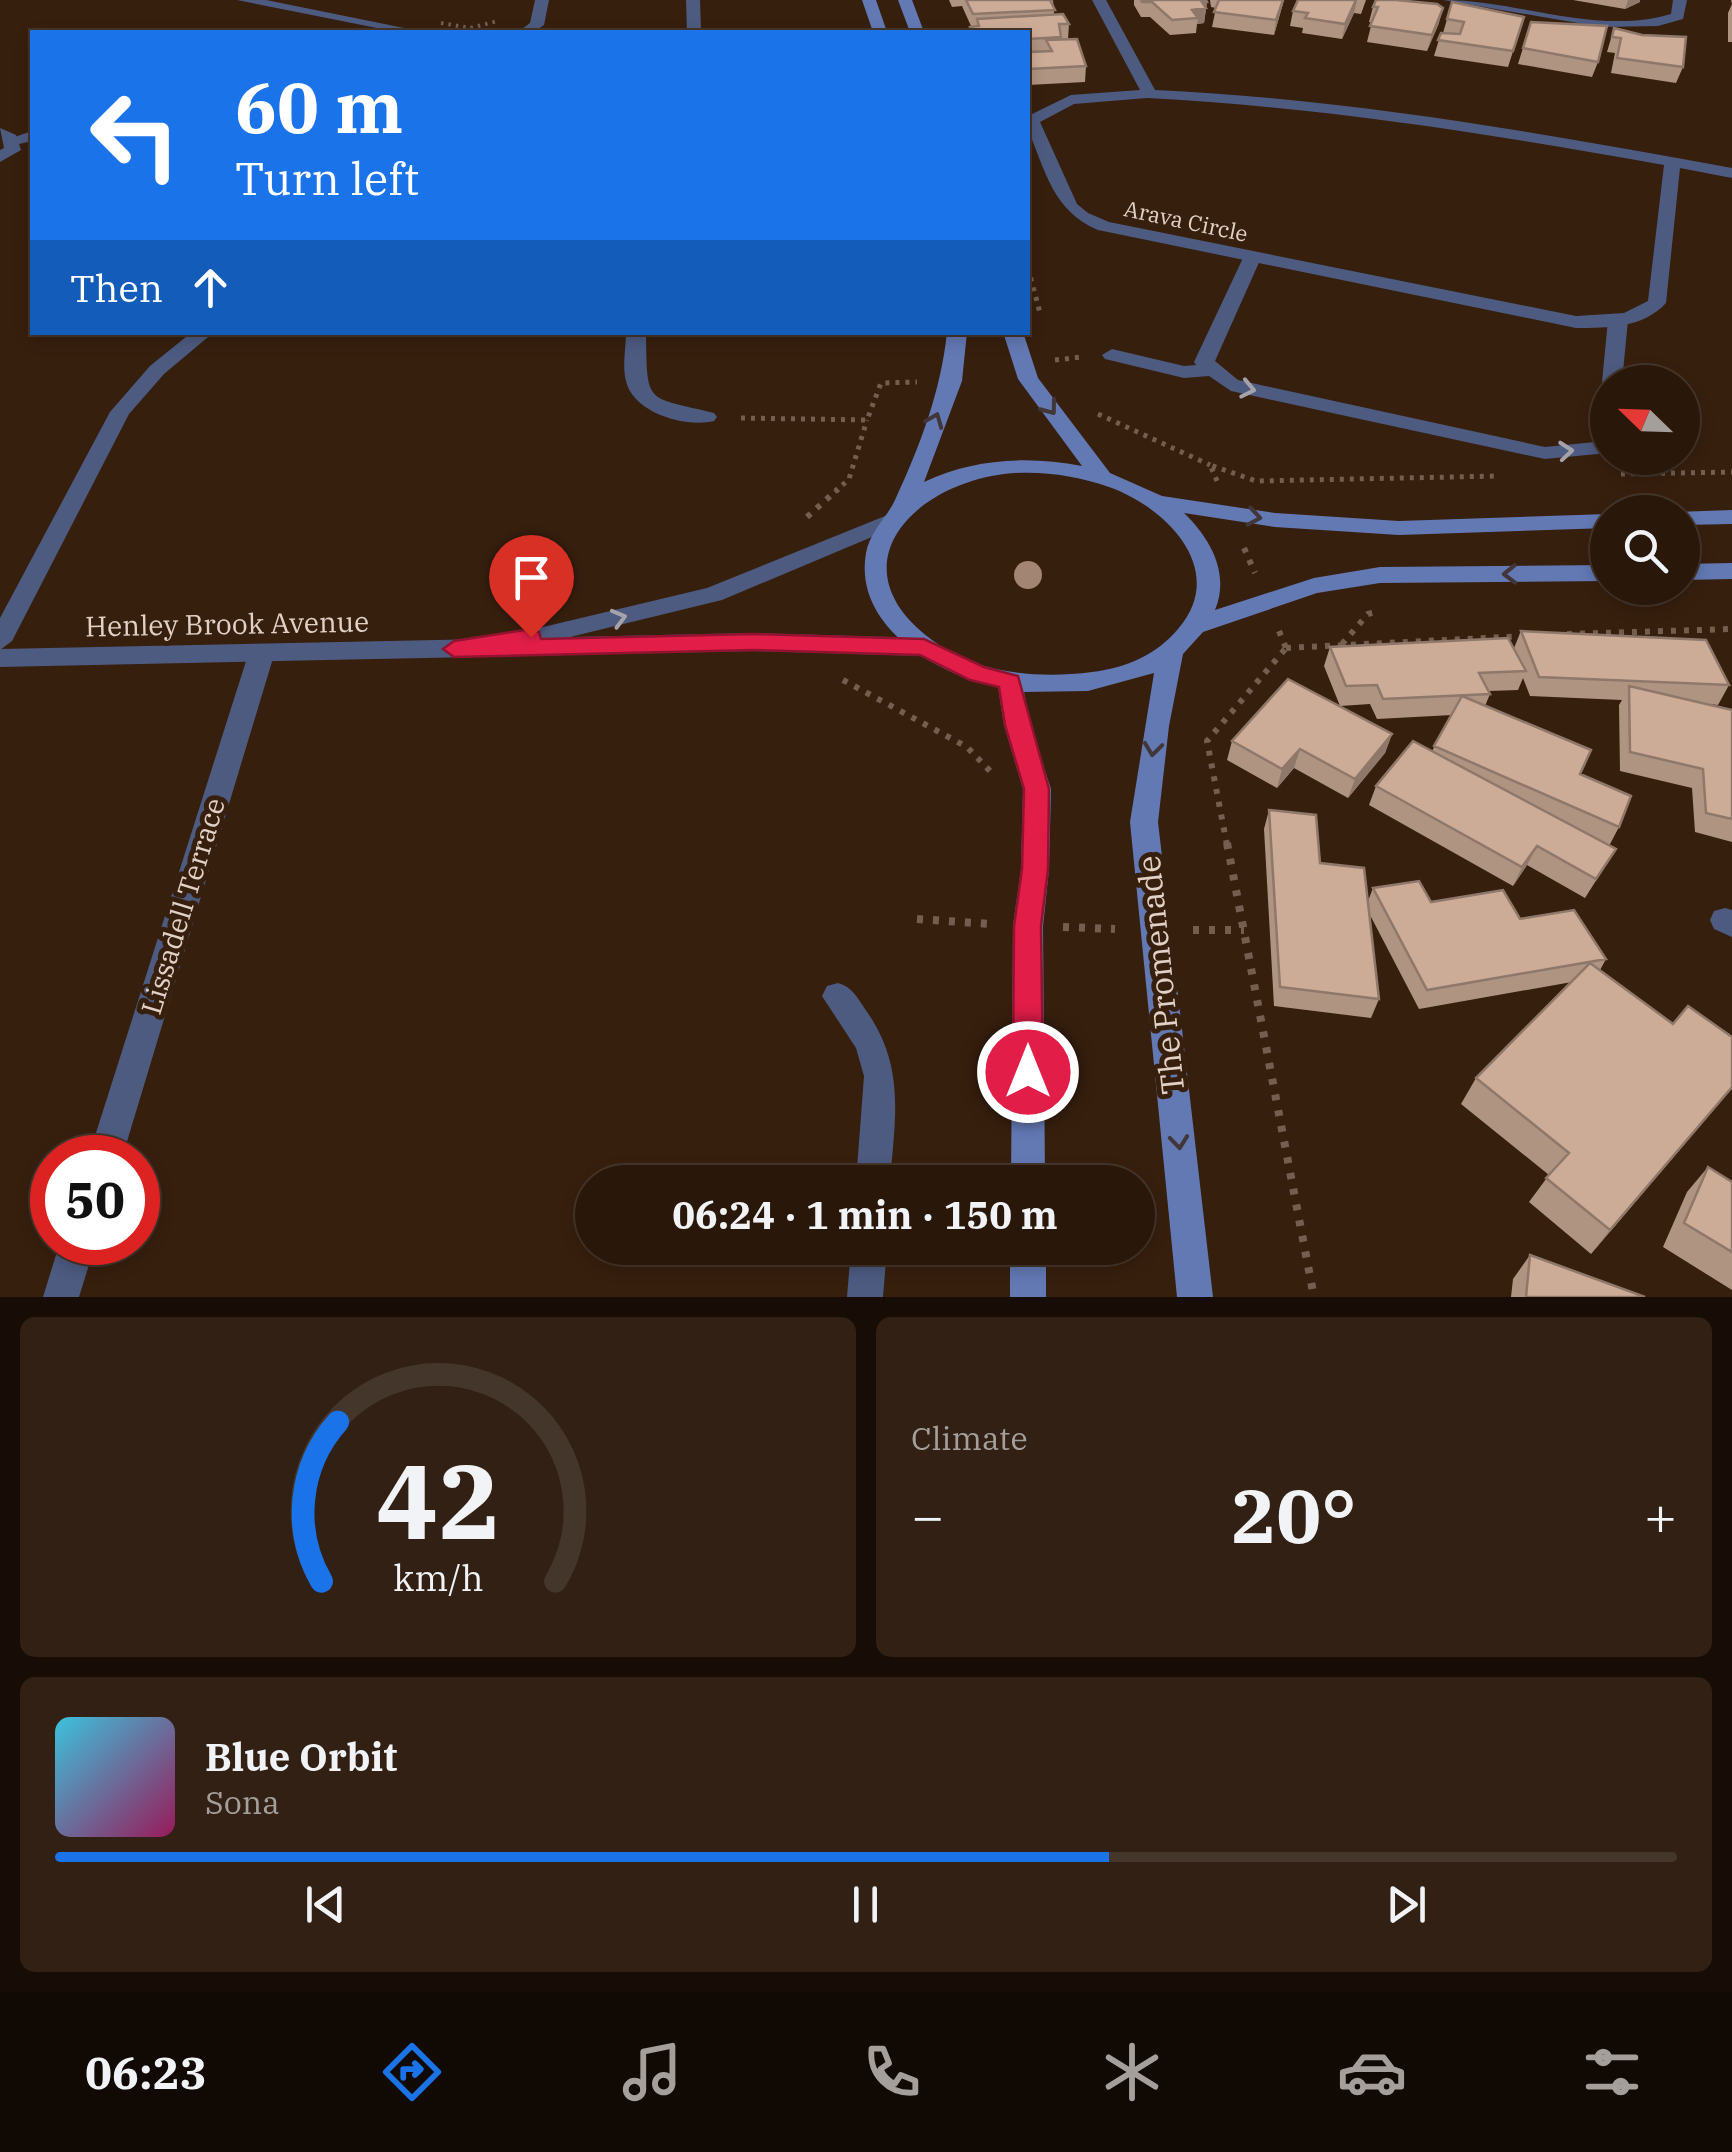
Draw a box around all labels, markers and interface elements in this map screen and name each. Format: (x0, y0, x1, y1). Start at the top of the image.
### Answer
text: 60 m (235, 61, 403, 152)
icon: left (70, 70, 200, 200)
text: Turn left (235, 149, 419, 207)
street label: Arava Circle (1122, 193, 1251, 248)
icon: ahead (183, 260, 238, 315)
text: Then (70, 263, 163, 312)
north arrow (1590, 365, 1700, 475)
map controls (1590, 365, 1700, 605)
one-way arrow (1239, 377, 1256, 398)
one-way arrow (1038, 397, 1055, 415)
one-way arrow (924, 412, 944, 430)
one-way arrow (1558, 441, 1574, 463)
button: search (1590, 495, 1700, 605)
one-way arrow (1246, 506, 1262, 527)
pin (489, 535, 574, 638)
icon: arrive (504, 550, 559, 605)
one-way arrow (1502, 563, 1518, 584)
street label: Henley Brook Avenue (85, 603, 369, 644)
one-way arrow (610, 609, 627, 630)
one-way arrow (1143, 741, 1164, 757)
street label: Lissadell Terrace (132, 793, 233, 1019)
street label: The Promenade (1127, 854, 1193, 1096)
position arrow (976, 1020, 1080, 1124)
one-way arrow (1167, 1134, 1189, 1150)
speed limit sign: 50 (30, 1135, 160, 1265)
text: 06:24 · 1 min · 150 m (672, 1190, 1058, 1239)
text: Climate (911, 1417, 1028, 1459)
text: 42 (376, 1432, 500, 1568)
text: 20° (1231, 1466, 1357, 1564)
text: − (911, 1480, 944, 1551)
text: + (1644, 1480, 1677, 1551)
text: km/h (393, 1554, 483, 1601)
text: Blue Orbit (205, 1732, 397, 1781)
text: Sona (205, 1781, 280, 1823)
icon: previous (298, 1877, 353, 1932)
icon: pause (838, 1877, 893, 1932)
icon: next (1379, 1877, 1434, 1932)
icon: directions (377, 2037, 447, 2107)
icon: music (617, 2037, 687, 2107)
icon: phone (857, 2037, 927, 2107)
icon: climate (1097, 2037, 1167, 2107)
icon: car (1337, 2037, 1407, 2107)
icon: filters (1577, 2037, 1647, 2107)
text: 06:23 (85, 2043, 207, 2101)

